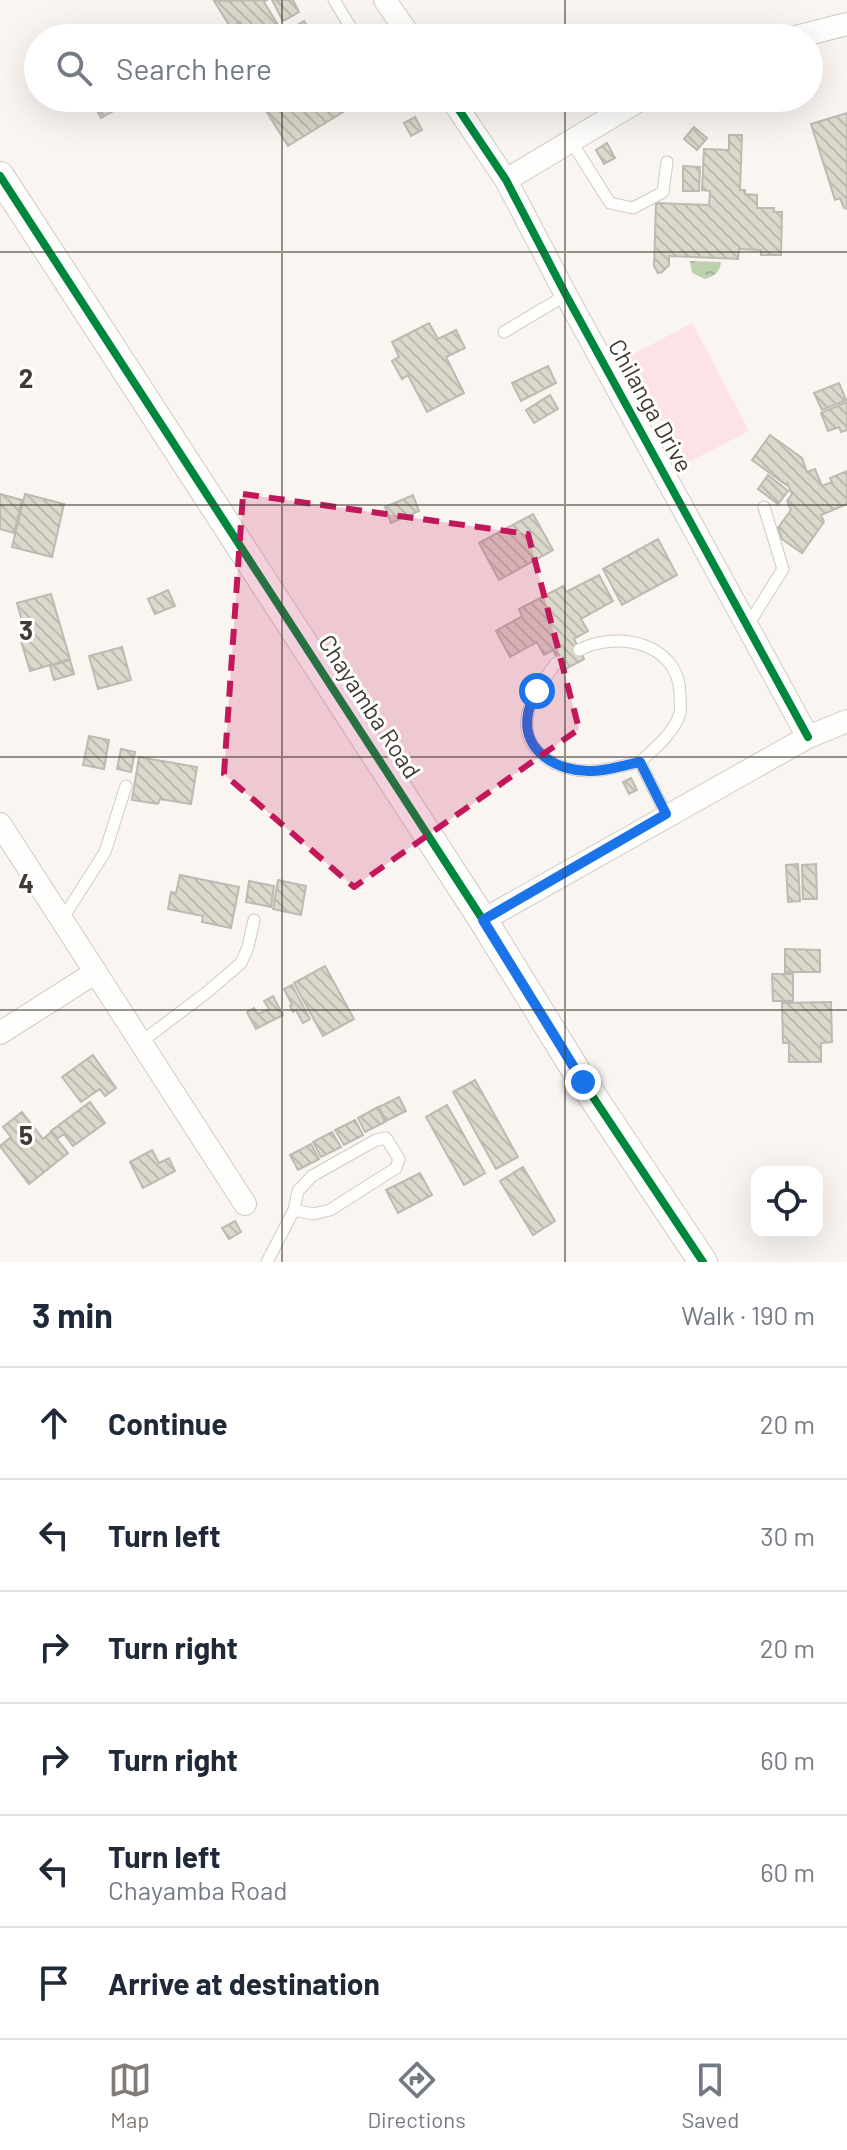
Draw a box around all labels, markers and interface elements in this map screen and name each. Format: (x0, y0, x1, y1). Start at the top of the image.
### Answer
search box (24, 24, 823, 112)
icon: search (52, 46, 96, 90)
text: Search here (116, 50, 272, 86)
street label: Chilanga Drive (603, 334, 700, 477)
text: 2 (19, 362, 33, 393)
text: 3 (19, 614, 33, 645)
street label: Chayamba Road (313, 629, 428, 784)
route start (519, 673, 555, 709)
text: 4 (18, 867, 34, 898)
route end (565, 1064, 601, 1100)
text: 5 (19, 1119, 33, 1150)
map controls (751, 1166, 823, 1238)
button: locate (751, 1166, 823, 1238)
text: 3 min (32, 1294, 113, 1335)
text: Walk · 190 m (681, 1299, 815, 1330)
icon: ahead (32, 1401, 76, 1445)
text: Continue (108, 1405, 228, 1441)
text: 20 m (760, 1408, 815, 1439)
icon: left (32, 1513, 76, 1557)
text: Turn left (108, 1517, 221, 1553)
text: 30 m (760, 1520, 815, 1551)
icon: right (32, 1625, 76, 1669)
text: Turn right (108, 1629, 238, 1665)
text: 20 m (760, 1632, 815, 1663)
icon: right (32, 1737, 76, 1781)
text: Turn right (108, 1741, 238, 1777)
text: 60 m (760, 1744, 815, 1775)
text: Turn left (108, 1838, 221, 1874)
icon: left (32, 1849, 76, 1893)
text: 60 m (760, 1856, 815, 1887)
text: Chayamba Road (108, 1874, 288, 1905)
icon: arrive (32, 1961, 76, 2005)
text: Arrive at destination (108, 1965, 380, 2001)
tab: Map (108, 2058, 152, 2132)
tab: Directions (367, 2058, 466, 2132)
tab: Saved (681, 2058, 739, 2132)

